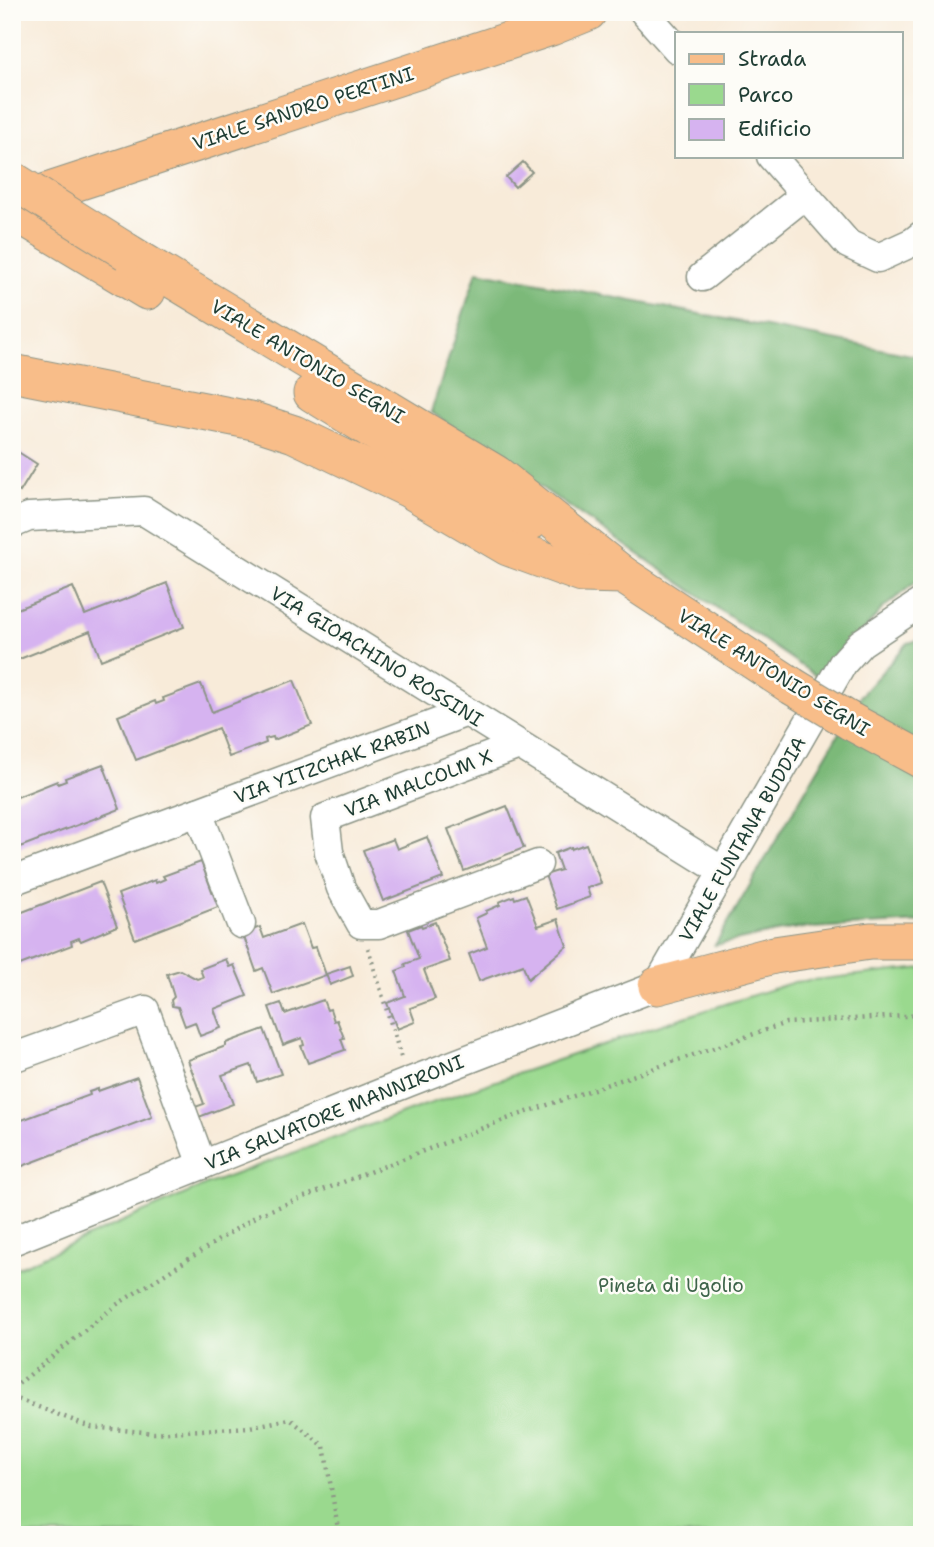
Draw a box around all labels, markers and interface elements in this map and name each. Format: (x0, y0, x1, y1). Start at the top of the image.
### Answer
legend (675, 32, 902, 158)
text: Strada (738, 45, 806, 73)
street label: VIALE SANDRO PERTINI (189, 61, 417, 156)
text: Parco (738, 81, 793, 109)
text: Edificio (738, 115, 811, 143)
street label: VIALE ANTONIO SEGNI (206, 294, 409, 429)
street label: VIA GIOACHINO ROSSINI (266, 581, 488, 732)
street label: VIALE ANTONIO SEGNI (673, 603, 874, 742)
street label: VIA YITZCHAK RABIN (231, 715, 434, 810)
street label: VIALE FUNTANA BUDDIA (673, 732, 812, 946)
street label: VIA MALCOLM X (341, 744, 496, 823)
street label: VIA SALVATORE MANNIRONI (201, 1049, 468, 1176)
park label: Pineta di Ugolio (598, 1273, 744, 1298)

